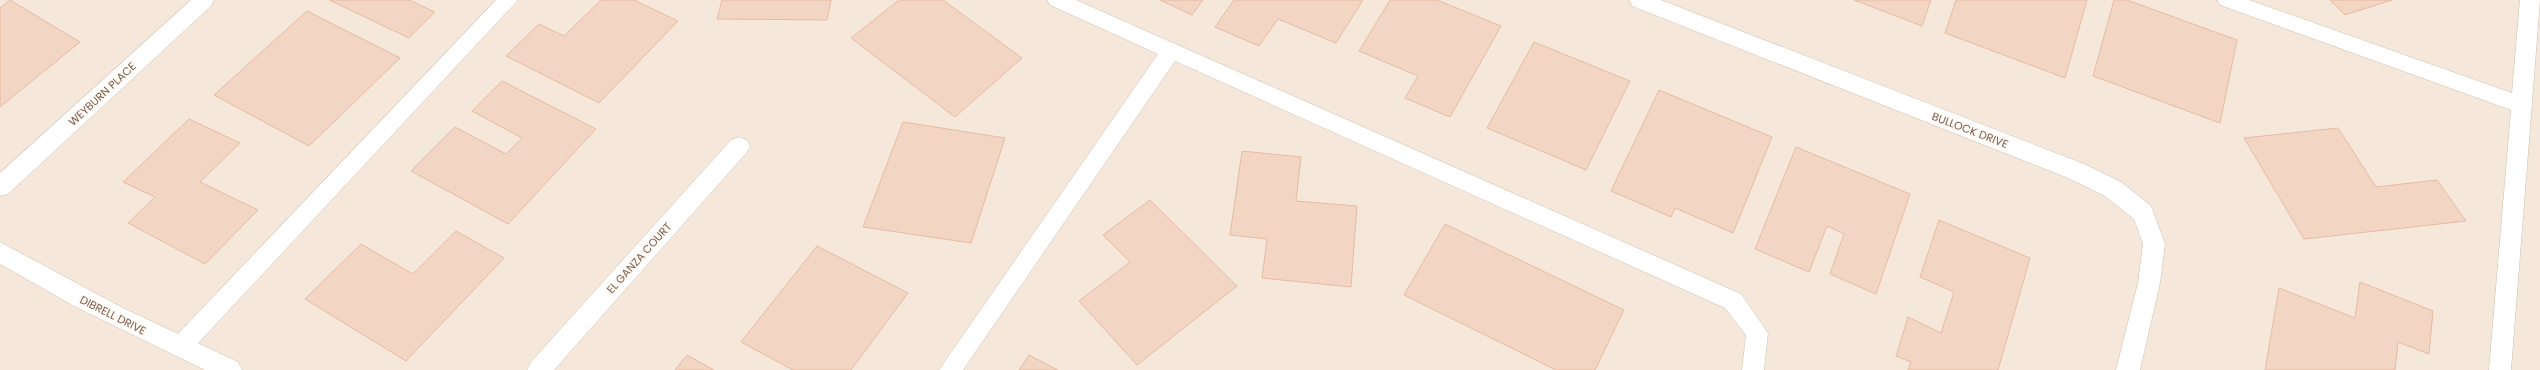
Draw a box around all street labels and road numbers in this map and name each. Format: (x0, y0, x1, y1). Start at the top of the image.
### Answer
street label: WEYBURN PLACE (65, 58, 139, 130)
street label: BULLOCK DRIVE (1930, 108, 2010, 152)
street label: EL GANZA COURT (603, 219, 675, 297)
street label: DIBRELL DRIVE (77, 291, 149, 339)

